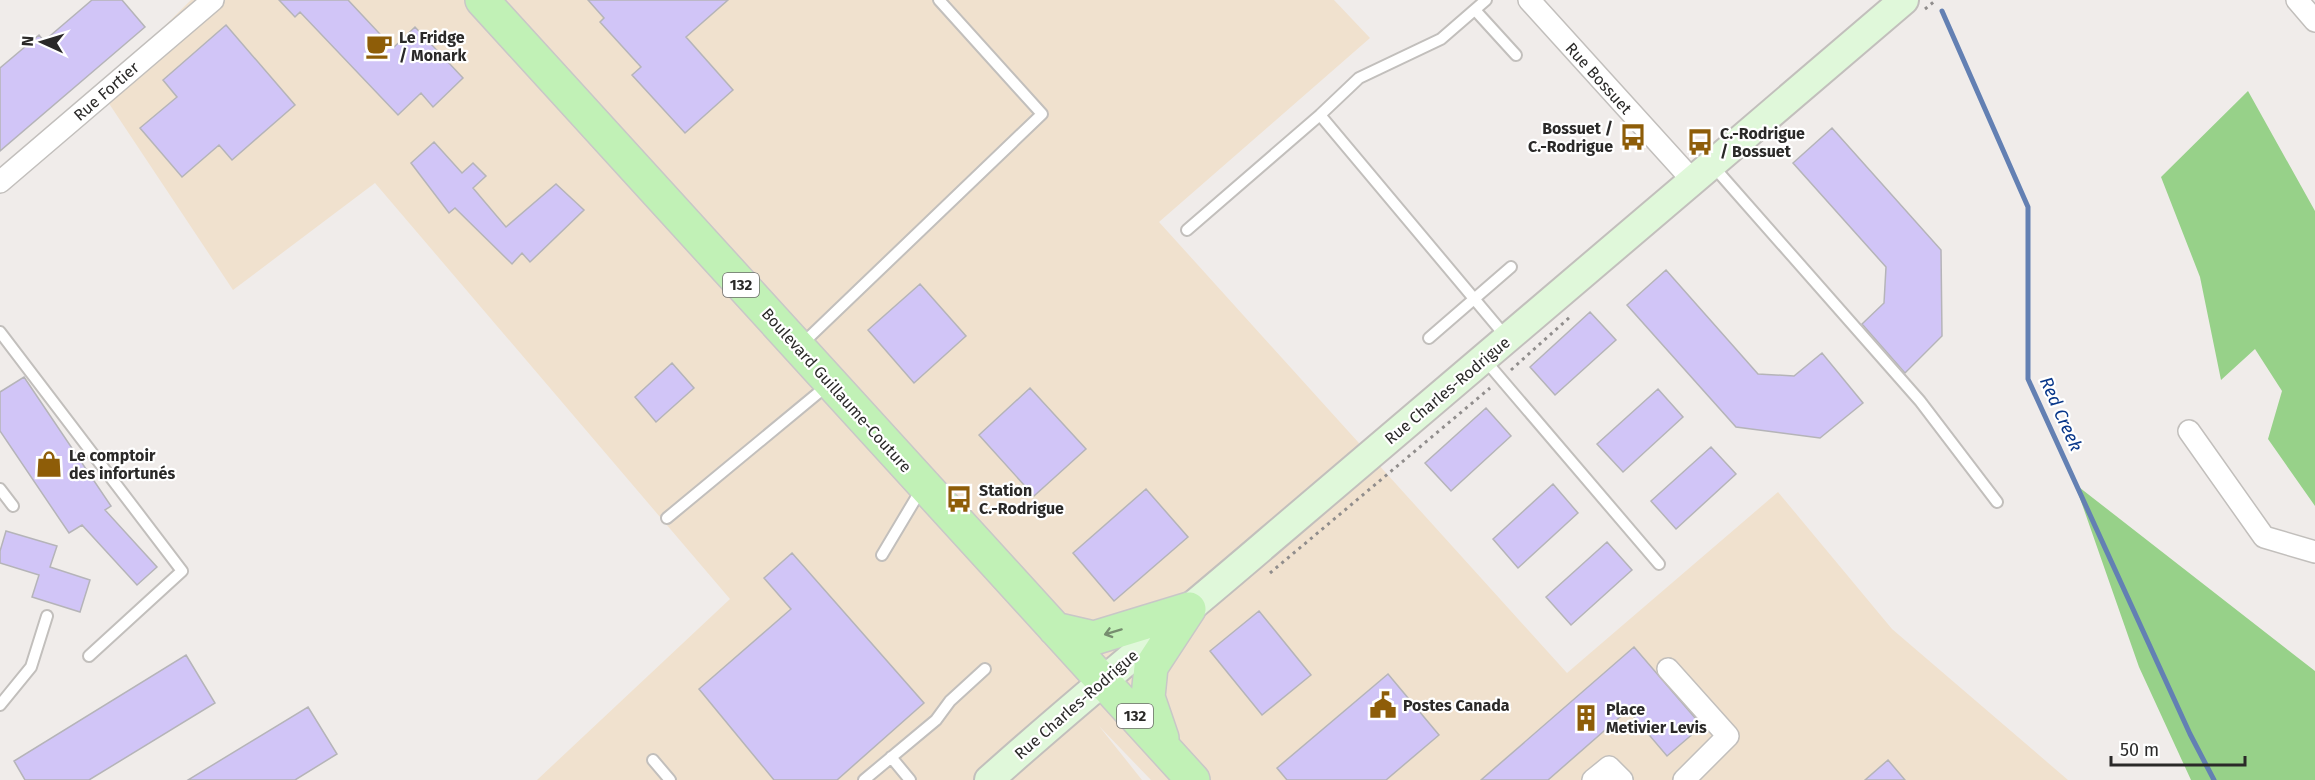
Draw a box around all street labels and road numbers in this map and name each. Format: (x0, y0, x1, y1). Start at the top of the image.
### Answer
street label: Rue Bossuet (1562, 39, 1636, 118)
street label: Rue Fortier (70, 57, 143, 125)
road number: 132 (723, 273, 759, 297)
street label: Boulevard Guillaume-Couture (758, 304, 915, 476)
street label: Rue Charles-Rodrigue (1381, 333, 1514, 448)
street label: Rue Charles-Rodrigue (1011, 646, 1142, 763)
road number: 132 (1117, 704, 1153, 728)

